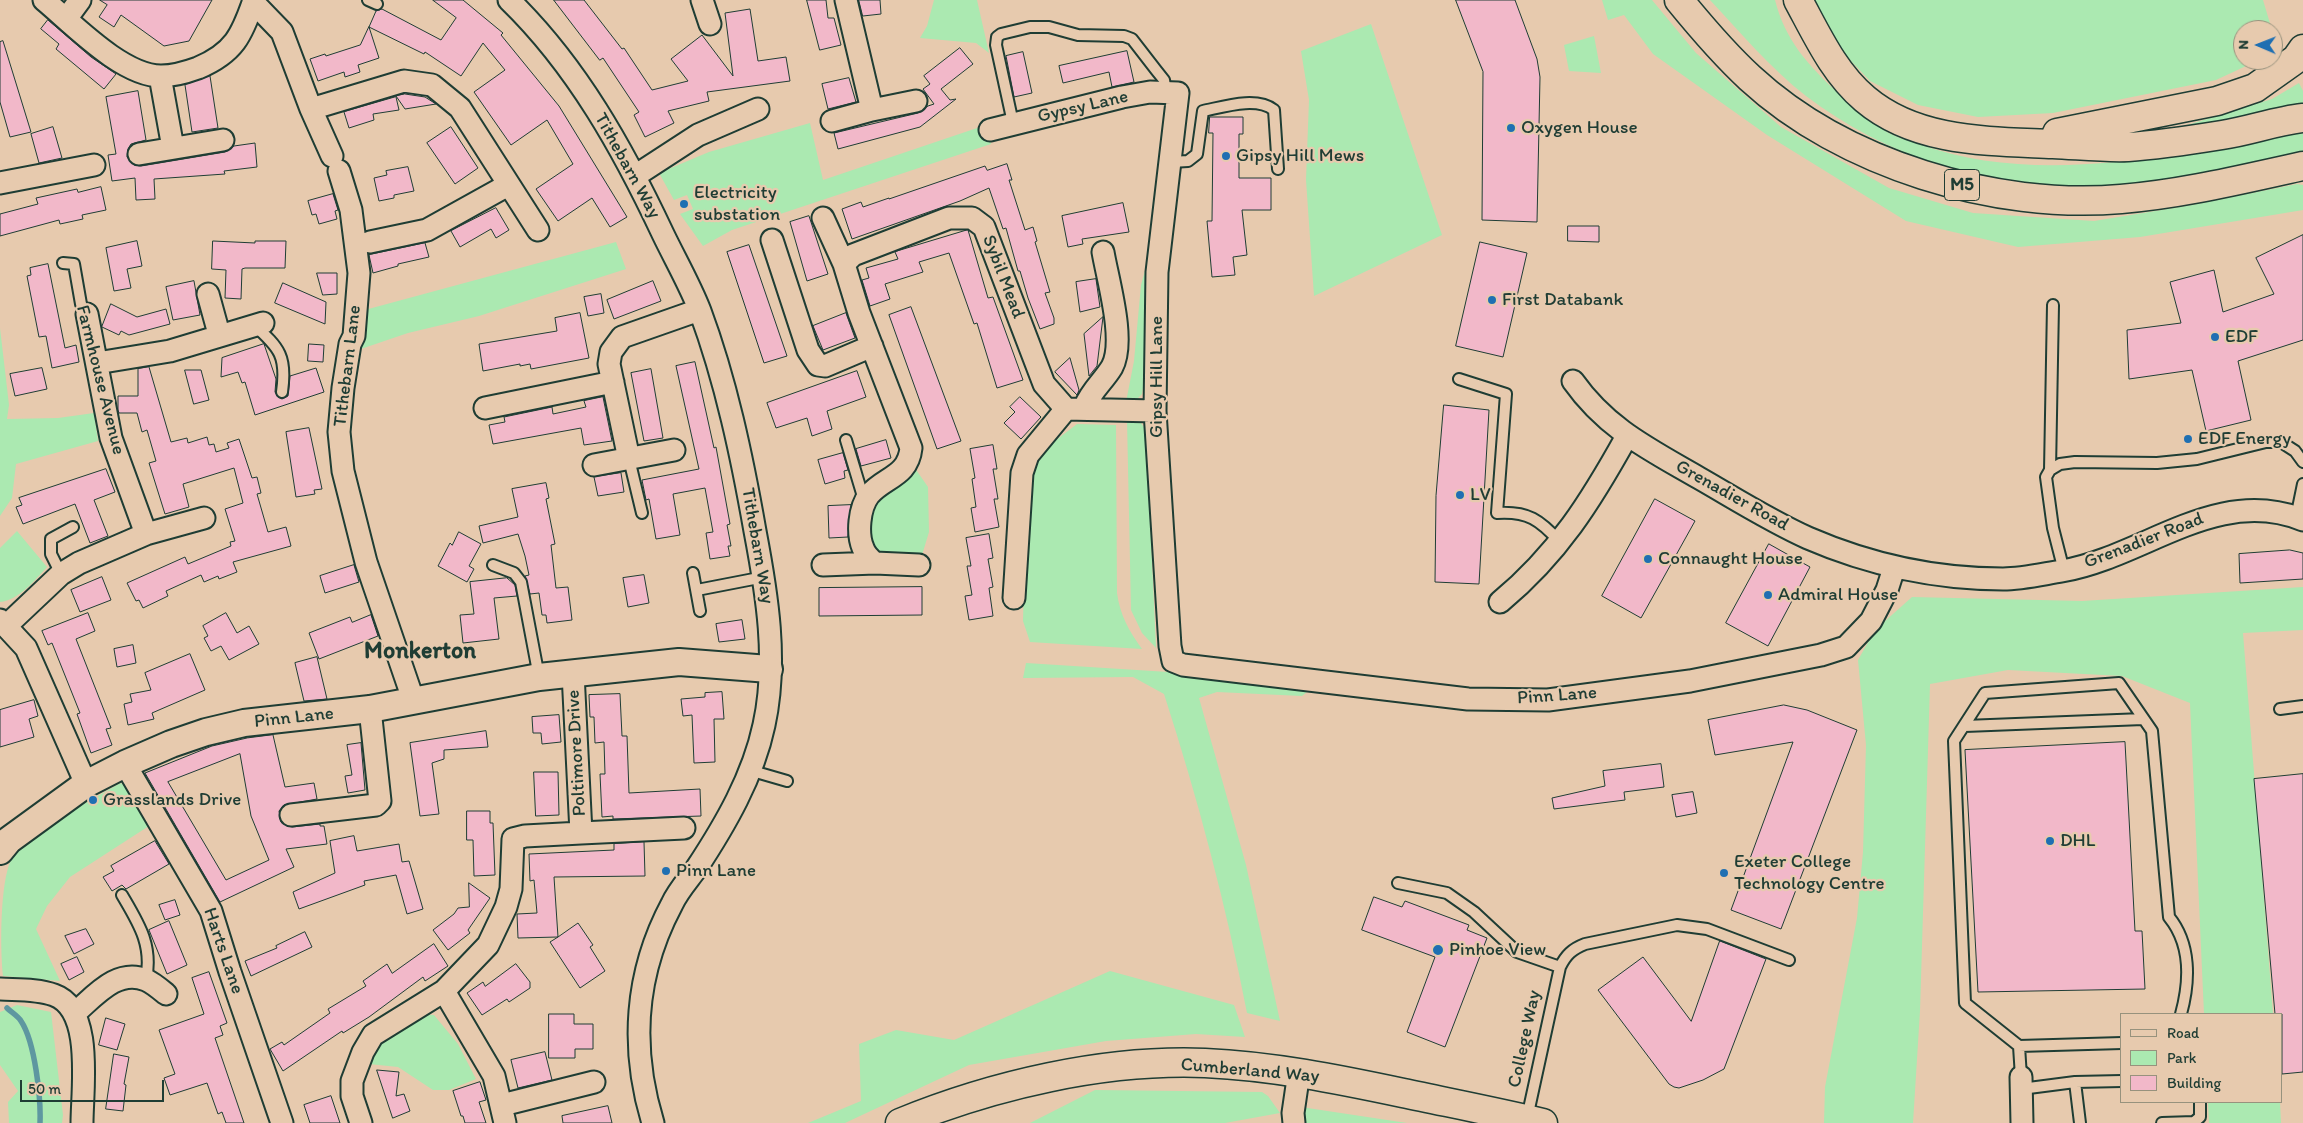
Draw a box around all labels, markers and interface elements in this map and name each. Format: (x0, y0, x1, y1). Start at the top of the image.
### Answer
north arrow (2233, 20, 2283, 70)
text: N (2235, 40, 2252, 50)
street label: Gypsy Lane (1035, 86, 1131, 128)
street label: Tithebarn Way (589, 109, 665, 223)
place label: Oxygen House (1521, 117, 1638, 139)
marker: Oxygen House (1505, 122, 1517, 134)
place label: Gipsy Hill Mews (1236, 145, 1364, 167)
marker: Gipsy Hill Mews (1220, 150, 1232, 162)
road number: M5 (1944, 170, 1980, 200)
place label: Electricity substation (694, 182, 780, 226)
marker: Electricity substation (678, 198, 690, 210)
street label: Sybil Mead (977, 232, 1029, 322)
place label: First Databank (1502, 289, 1623, 311)
marker: First Databank (1486, 294, 1498, 306)
street label: Farmhouse Avenue (70, 303, 130, 457)
street label: Tithebarn Lane (329, 304, 367, 428)
street label: Gipsy Hill Lane (1146, 316, 1168, 438)
place label: EDF (2225, 326, 2258, 348)
marker: EDF (2209, 331, 2221, 343)
place label: EDF Energy (2198, 428, 2291, 450)
marker: EDF Energy (2182, 433, 2194, 445)
street label: Grenadier Road (1671, 455, 1793, 537)
place label: LV (1470, 484, 1491, 506)
street label: Tithebarn Way (736, 486, 778, 606)
marker: LV (1454, 489, 1466, 501)
street label: Grenadier Road (2081, 508, 2207, 574)
place label: Connaught House (1658, 548, 1803, 570)
marker: Connaught House (1642, 553, 1654, 565)
place label: Admiral House (1778, 584, 1898, 606)
marker: Admiral House (1762, 589, 1774, 601)
district label: Monkerton (364, 638, 476, 666)
street label: Pinn Lane (1516, 682, 1598, 710)
street label: Poltimore Drive (562, 689, 592, 817)
street label: Pinn Lane (253, 702, 335, 734)
place label: Grasslands Drive (103, 789, 241, 811)
marker: Grasslands Drive (87, 794, 99, 806)
place label: DHL (2060, 830, 2095, 852)
marker: DHL (2044, 835, 2056, 847)
place label: Exeter College Technology Centre (1734, 851, 1885, 895)
place label: Pinn Lane (676, 860, 756, 882)
marker: Pinn Lane (660, 865, 672, 877)
marker: Exeter College Technology Centre (1718, 867, 1730, 879)
street label: Harts Lane (198, 905, 248, 997)
place label: Pinhoe View (1449, 939, 1546, 961)
marker: Pinhoe View (1431, 943, 1445, 957)
street label: College Way (1504, 988, 1546, 1090)
legend (2120, 1013, 2283, 1103)
text: Road (2167, 1024, 2199, 1042)
text: Park (2167, 1049, 2197, 1067)
street label: Cumberland Way (1180, 1054, 1320, 1088)
scale bar (22, 1070, 166, 1102)
text: Building (2167, 1074, 2221, 1092)
text: 50 m (28, 1080, 61, 1098)

